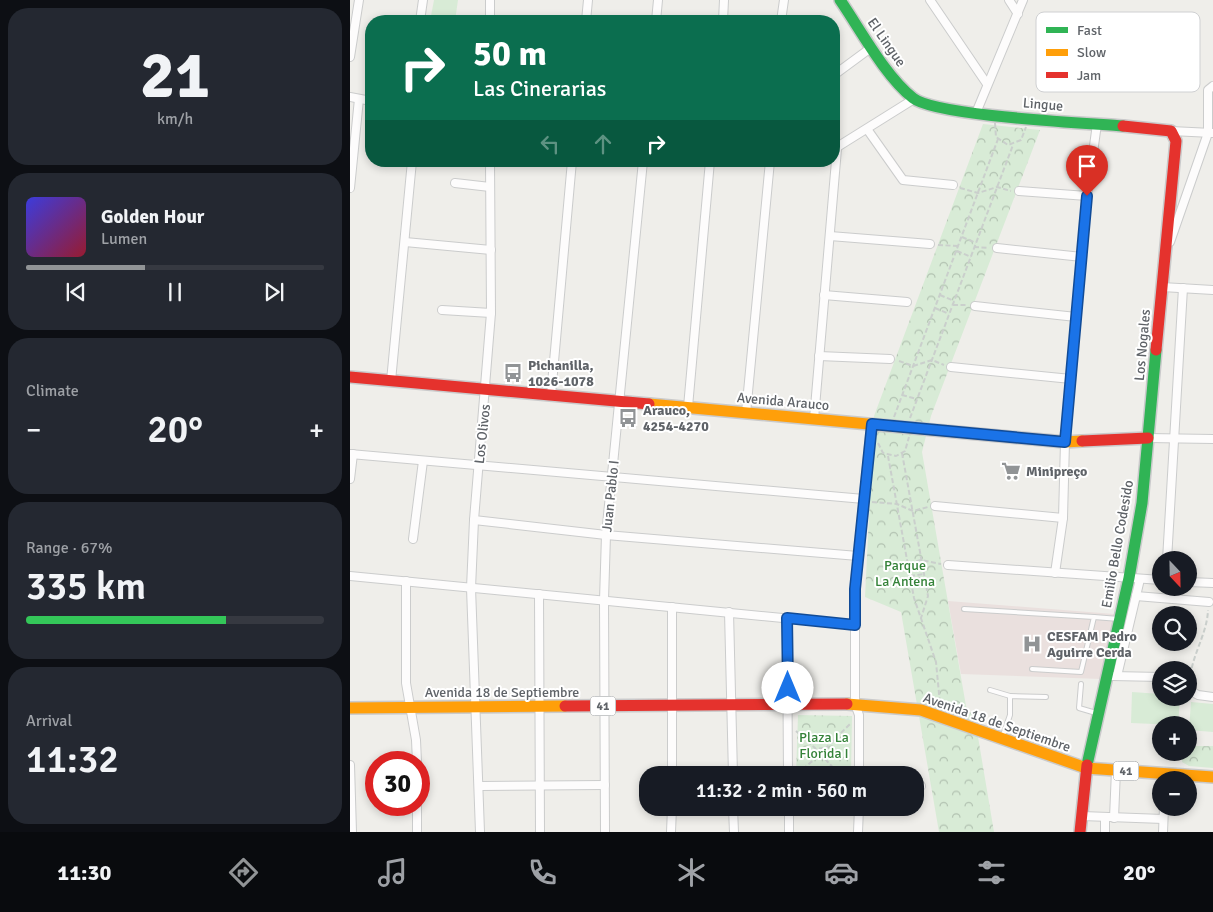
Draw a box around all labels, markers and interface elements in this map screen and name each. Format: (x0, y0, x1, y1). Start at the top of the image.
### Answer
legend (1036, 12, 1200, 92)
street label: El Lingue (864, 15, 910, 70)
text: Fast (1077, 22, 1102, 39)
text: 50 m (473, 32, 547, 75)
icon: right (390, 35, 455, 100)
text: 21 (140, 36, 210, 116)
text: Slow (1077, 44, 1106, 61)
text: Jam (1077, 67, 1101, 84)
text: Las Cinerarias (473, 75, 606, 102)
street label: Lingue (1022, 94, 1064, 115)
text: km/h (157, 109, 193, 129)
icon: left (536, 130, 564, 158)
icon: ahead (589, 130, 617, 158)
icon: right (642, 130, 670, 158)
pin (1066, 145, 1108, 196)
icon: arrive (1073, 152, 1101, 180)
text: Golden Hour (101, 205, 204, 229)
text: Lumen (101, 229, 147, 249)
icon: previous (62, 278, 90, 306)
icon: pause (161, 278, 189, 306)
icon: next (260, 278, 288, 306)
street label: Los Nogales (1131, 309, 1154, 382)
place label: Pichanilla, 1026-1078 (528, 357, 594, 390)
bus stop icon: Pichanilla, 1026-1078 (502, 362, 524, 384)
text: Climate (26, 381, 79, 401)
street label: Avenida Arauco (736, 389, 830, 414)
place label: Arauco, 4254-4270 (643, 402, 709, 435)
street label: Los Olivos (471, 403, 494, 465)
text: 20° (147, 406, 203, 453)
bus stop icon: Arauco, 4254-4270 (617, 407, 639, 429)
text: − (26, 413, 41, 447)
text: + (309, 413, 324, 447)
street label: Juan Pablo I (598, 459, 623, 533)
supermarket icon: Minipreço (1000, 460, 1022, 482)
place label: Minipreço (1026, 463, 1087, 480)
street label: Emilio Bello Codesido (1098, 479, 1137, 609)
text: Range · 67% (26, 538, 112, 558)
north arrow (1152, 551, 1198, 596)
map controls (1152, 551, 1197, 816)
park label: Parque La Antena (875, 557, 935, 590)
text: 335 km (26, 563, 146, 610)
button: search (1152, 606, 1197, 651)
place label: CESFAM Pedro Aguirre Cerda (1047, 628, 1137, 661)
hospital icon: CESFAM Pedro Aguirre Cerda (1021, 633, 1043, 655)
position arrow (761, 661, 813, 713)
button: layers (1152, 661, 1197, 706)
street label: Avenida 18 de Septiembre (425, 684, 579, 701)
street label: Avenida 18 de Septiembre (921, 689, 1073, 756)
road number: 41 (590, 696, 616, 716)
text: Arrival (26, 711, 72, 731)
button: + (1152, 716, 1197, 761)
park label: Plaza La Florida I (799, 729, 849, 762)
text: 11:32 (26, 736, 119, 783)
speed limit sign: 30 (365, 751, 430, 816)
road number: 41 (1114, 761, 1138, 780)
button: − (1152, 771, 1197, 816)
text: 11:32 · 2 min · 560 m (696, 779, 867, 803)
icon: directions (226, 855, 261, 890)
icon: music (375, 855, 410, 890)
icon: phone (525, 855, 560, 890)
icon: climate (674, 855, 709, 890)
icon: car (824, 855, 859, 890)
icon: filters (974, 855, 1009, 890)
text: 11:30 (57, 859, 111, 886)
text: 20° (1123, 859, 1156, 886)

